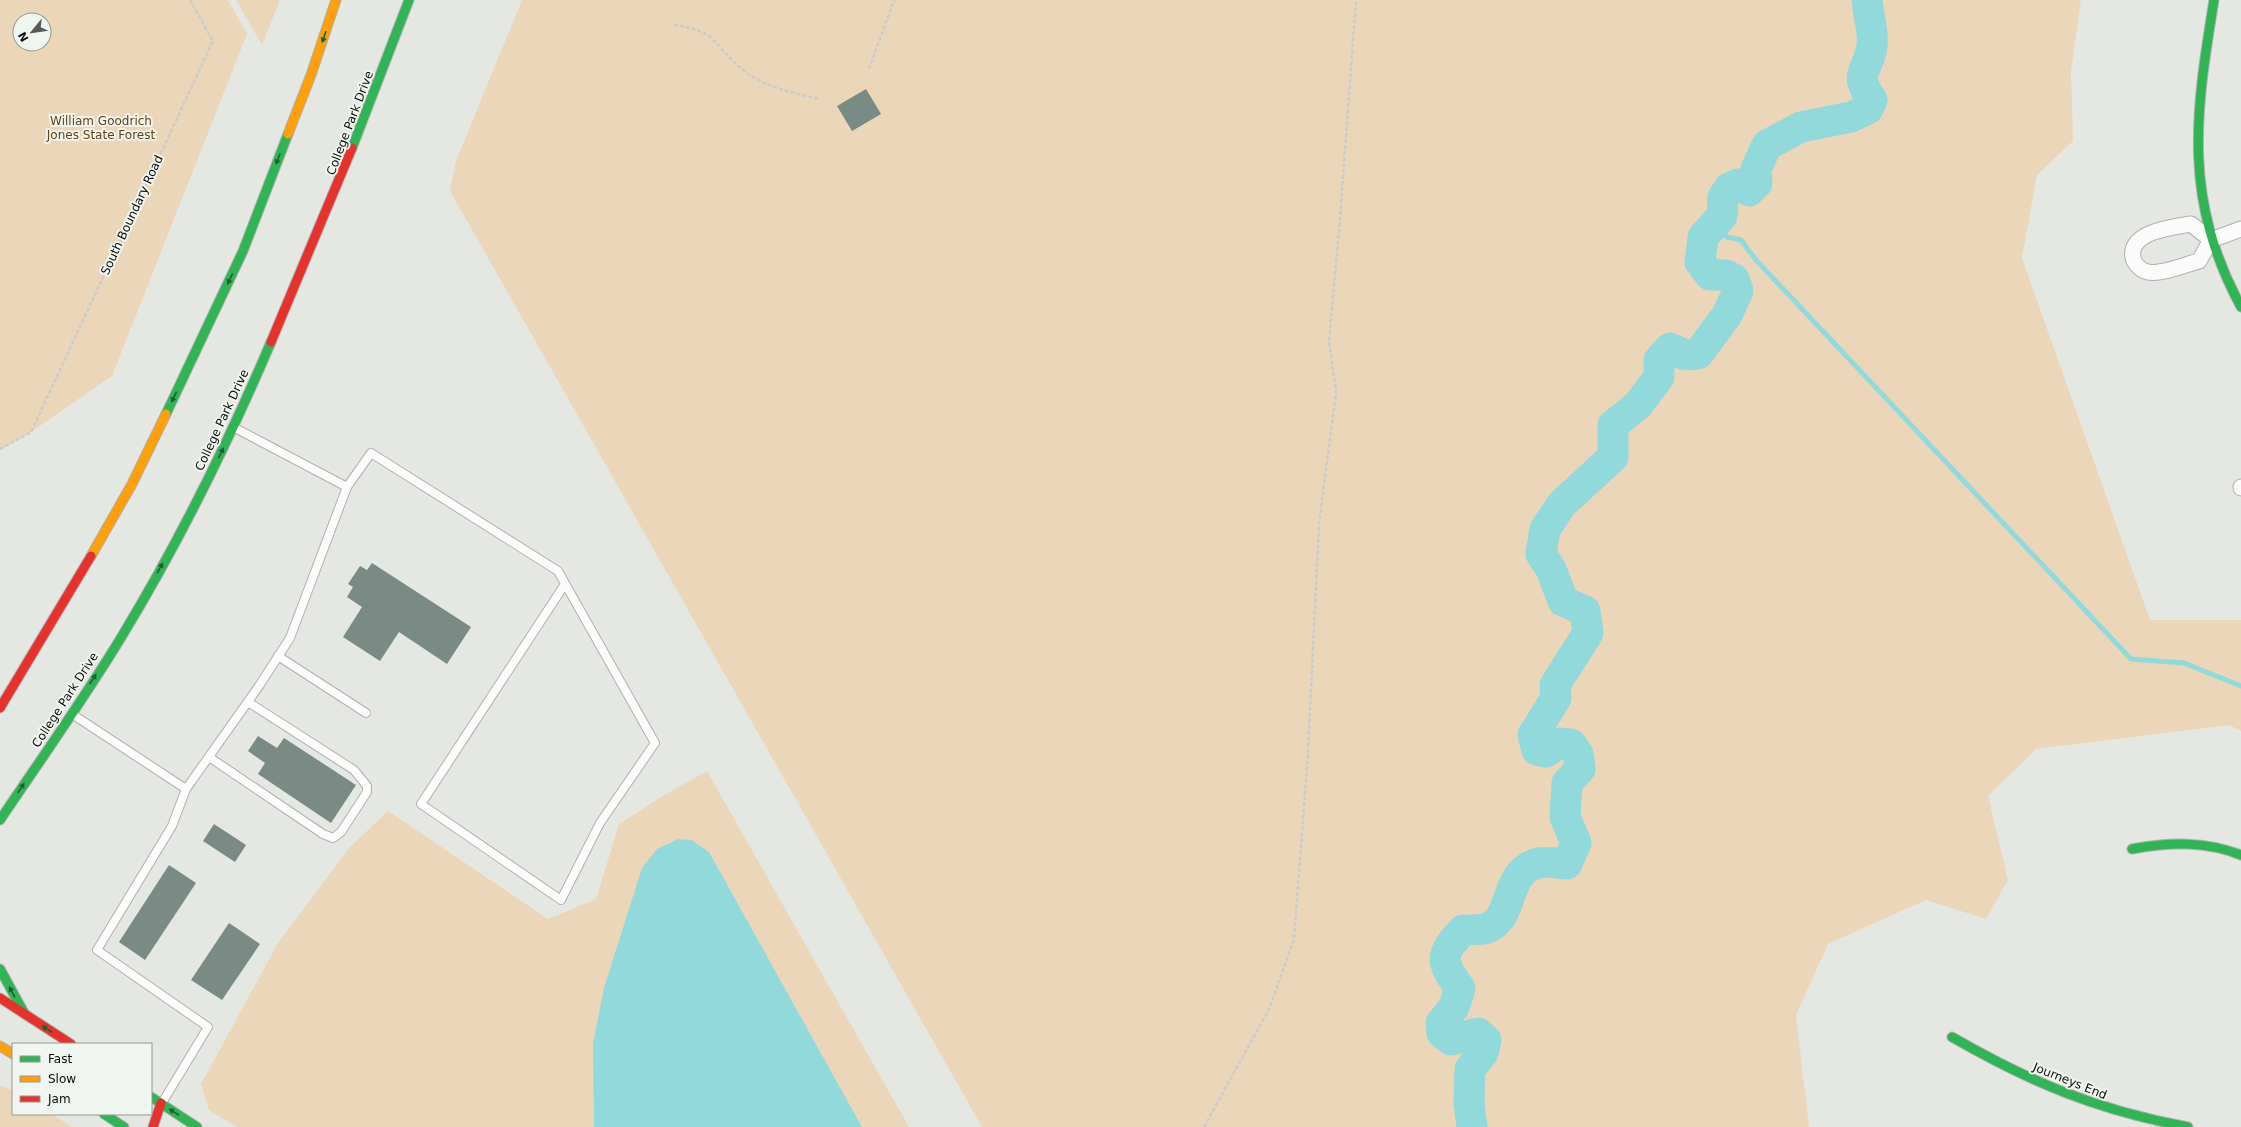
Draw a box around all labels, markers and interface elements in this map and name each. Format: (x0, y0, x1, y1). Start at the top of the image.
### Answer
north arrow (12, 12, 52, 52)
text: N (16, 29, 32, 44)
one-way arrow (321, 31, 327, 43)
street label: College Park Drive (324, 69, 376, 177)
park label: William Goodrich Jones State Forest (46, 114, 155, 142)
street label: South Boundary Road (98, 153, 166, 277)
one-way arrow (275, 153, 281, 165)
one-way arrow (227, 274, 233, 285)
street label: College Park Drive (192, 367, 252, 473)
one-way arrow (171, 391, 177, 402)
one-way arrow (217, 447, 224, 458)
one-way arrow (156, 562, 163, 573)
street label: College Park Drive (29, 650, 101, 750)
one-way arrow (89, 674, 97, 684)
one-way arrow (18, 782, 25, 794)
one-way arrow (8, 986, 15, 997)
one-way arrow (42, 1025, 52, 1033)
legend (12, 1043, 152, 1115)
text: Fast (48, 1052, 72, 1066)
street label: Journeys End (2030, 1059, 2109, 1102)
text: Slow (48, 1072, 76, 1086)
text: Jam (47, 1092, 71, 1106)
one-way arrow (169, 1108, 179, 1116)

